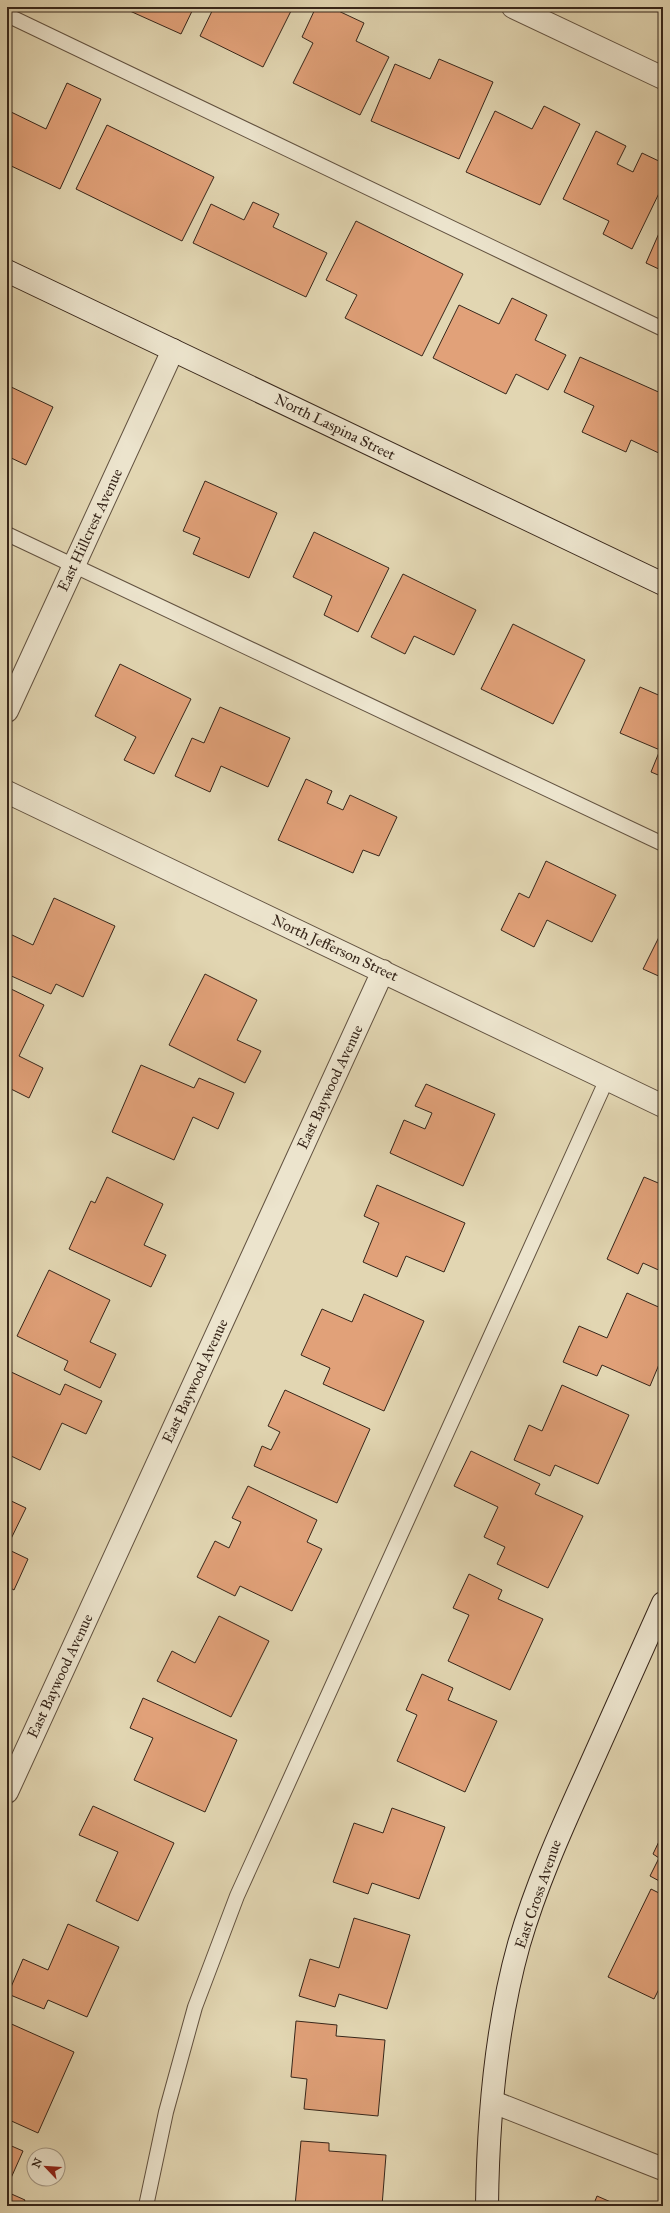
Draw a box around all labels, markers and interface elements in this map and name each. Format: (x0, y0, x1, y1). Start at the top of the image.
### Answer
street label: North Laspina Street (272, 390, 399, 464)
street label: East Hillcrest Avenue (54, 466, 126, 594)
street label: North Jefferson Street (269, 911, 402, 986)
street label: East Baywood Avenue (293, 1022, 367, 1152)
street label: East Baywood Avenue (158, 1316, 232, 1446)
street label: East Baywood Avenue (23, 1611, 97, 1741)
street label: East Cross Avenue (511, 1837, 565, 1951)
north arrow (26, 2147, 66, 2187)
text: N (30, 2155, 46, 2170)

